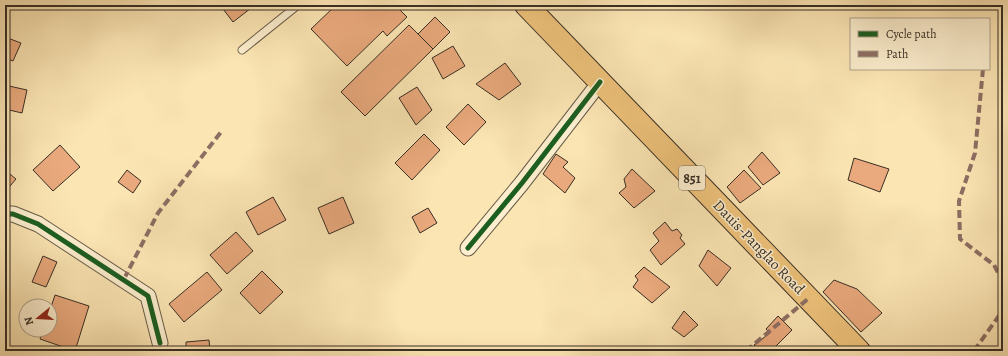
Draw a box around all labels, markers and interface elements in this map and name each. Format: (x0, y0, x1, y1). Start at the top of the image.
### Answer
legend (850, 18, 990, 70)
text: Cycle path (886, 26, 937, 42)
text: Path (886, 46, 909, 62)
road number: 851 (679, 166, 705, 190)
street label: Dauis-Panglao Road (709, 195, 810, 299)
north arrow (18, 298, 58, 338)
text: N (21, 315, 37, 327)

